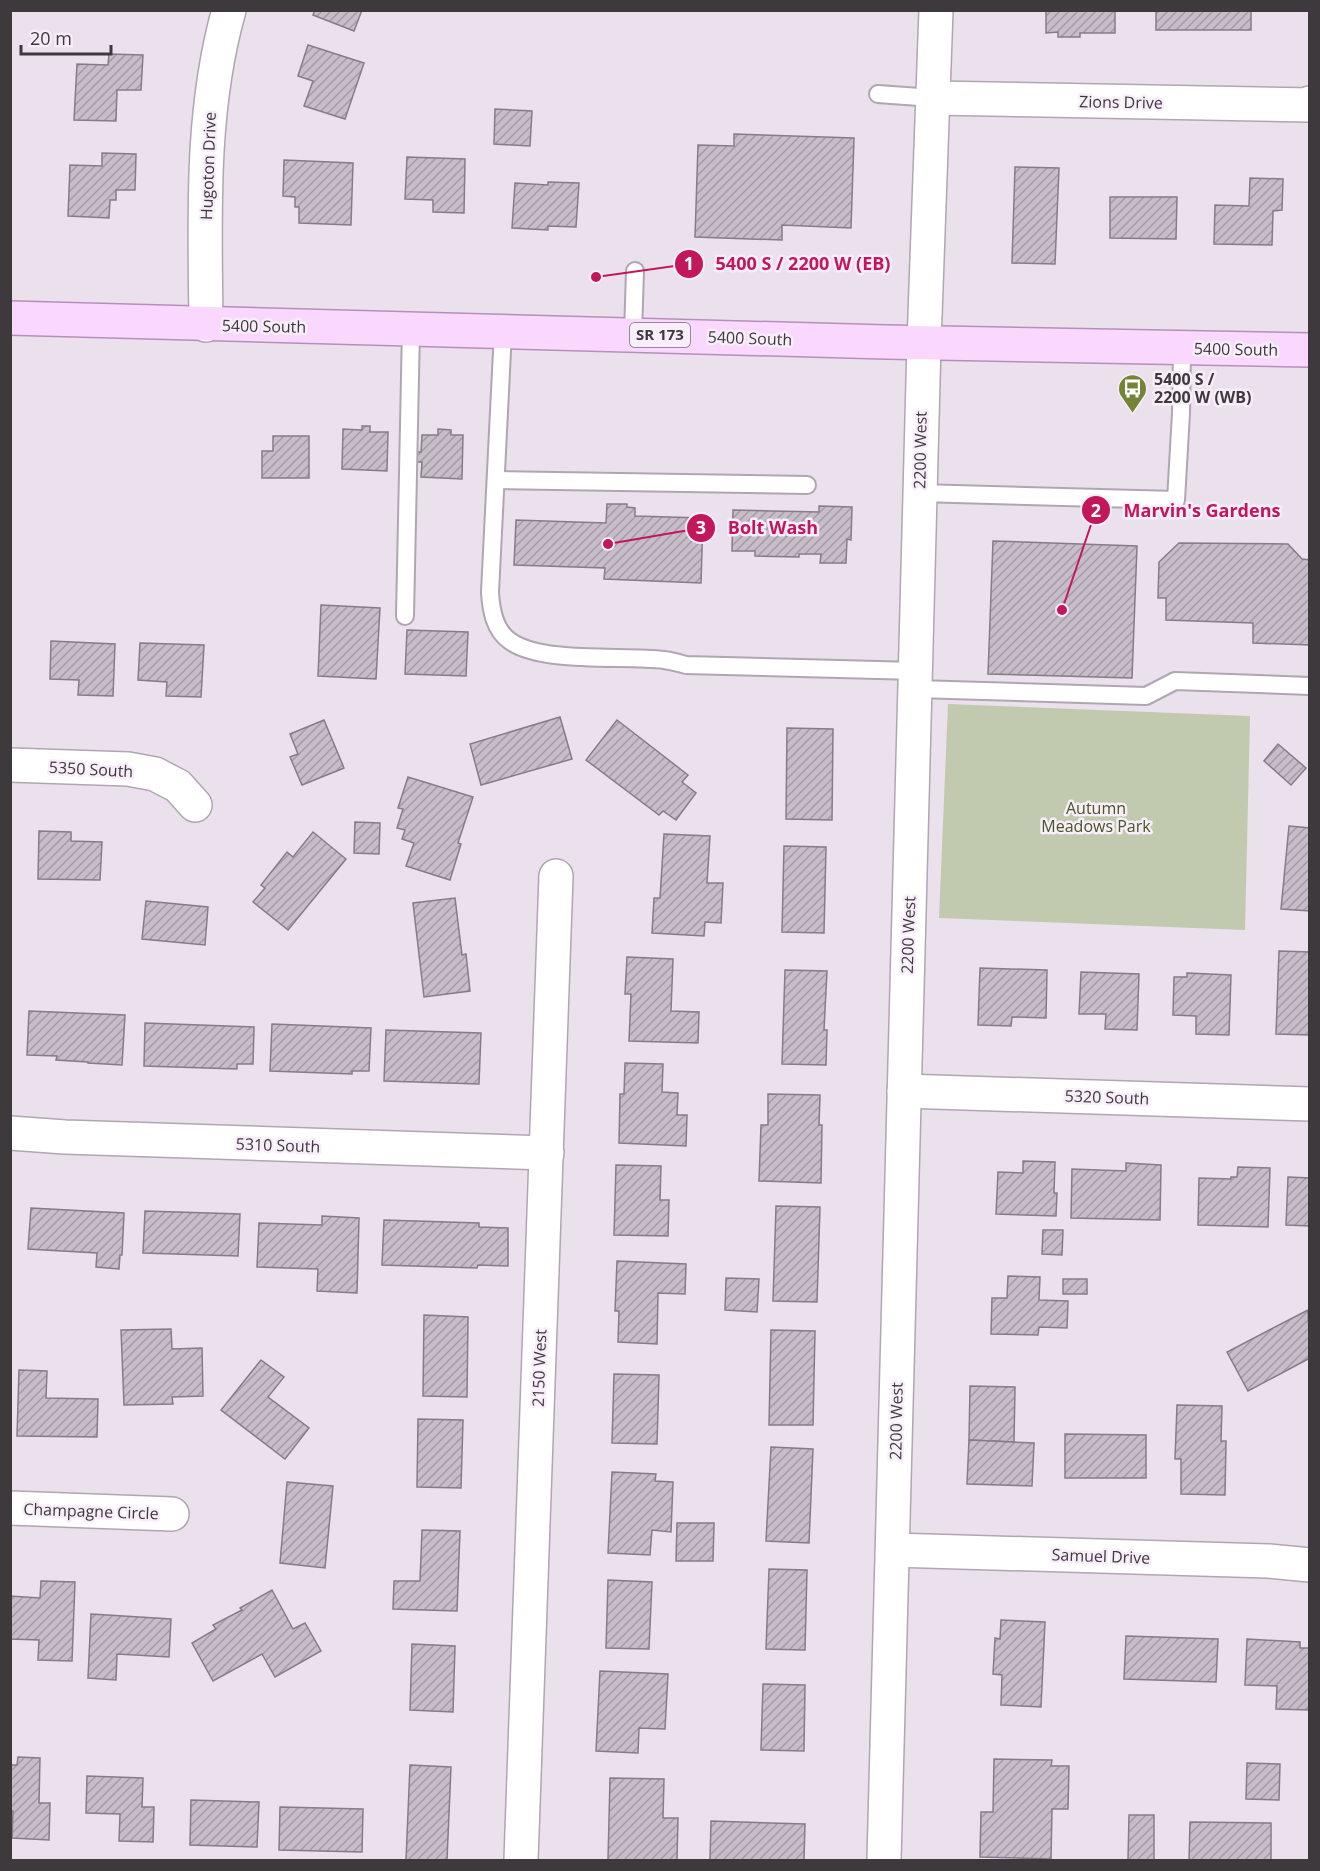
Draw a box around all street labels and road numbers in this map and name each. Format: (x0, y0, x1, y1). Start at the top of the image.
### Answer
street label: Zions Drive (1079, 90, 1163, 114)
street label: Hugoton Drive (195, 111, 221, 221)
street label: 5400 South (222, 314, 306, 338)
road number: SR 173 (630, 323, 690, 347)
street label: 5400 South (707, 326, 793, 350)
street label: 5400 South (1194, 337, 1278, 361)
street label: 2200 West (908, 411, 932, 489)
street label: 5350 South (48, 756, 134, 782)
street label: 2200 West (896, 895, 920, 974)
street label: 5320 South (1064, 1085, 1150, 1109)
street label: 5310 South (235, 1133, 321, 1157)
street label: 2150 West (527, 1328, 551, 1407)
street label: 2200 West (884, 1382, 908, 1460)
street label: Champagne Circle (23, 1498, 159, 1524)
street label: Samuel Drive (1051, 1543, 1151, 1569)

